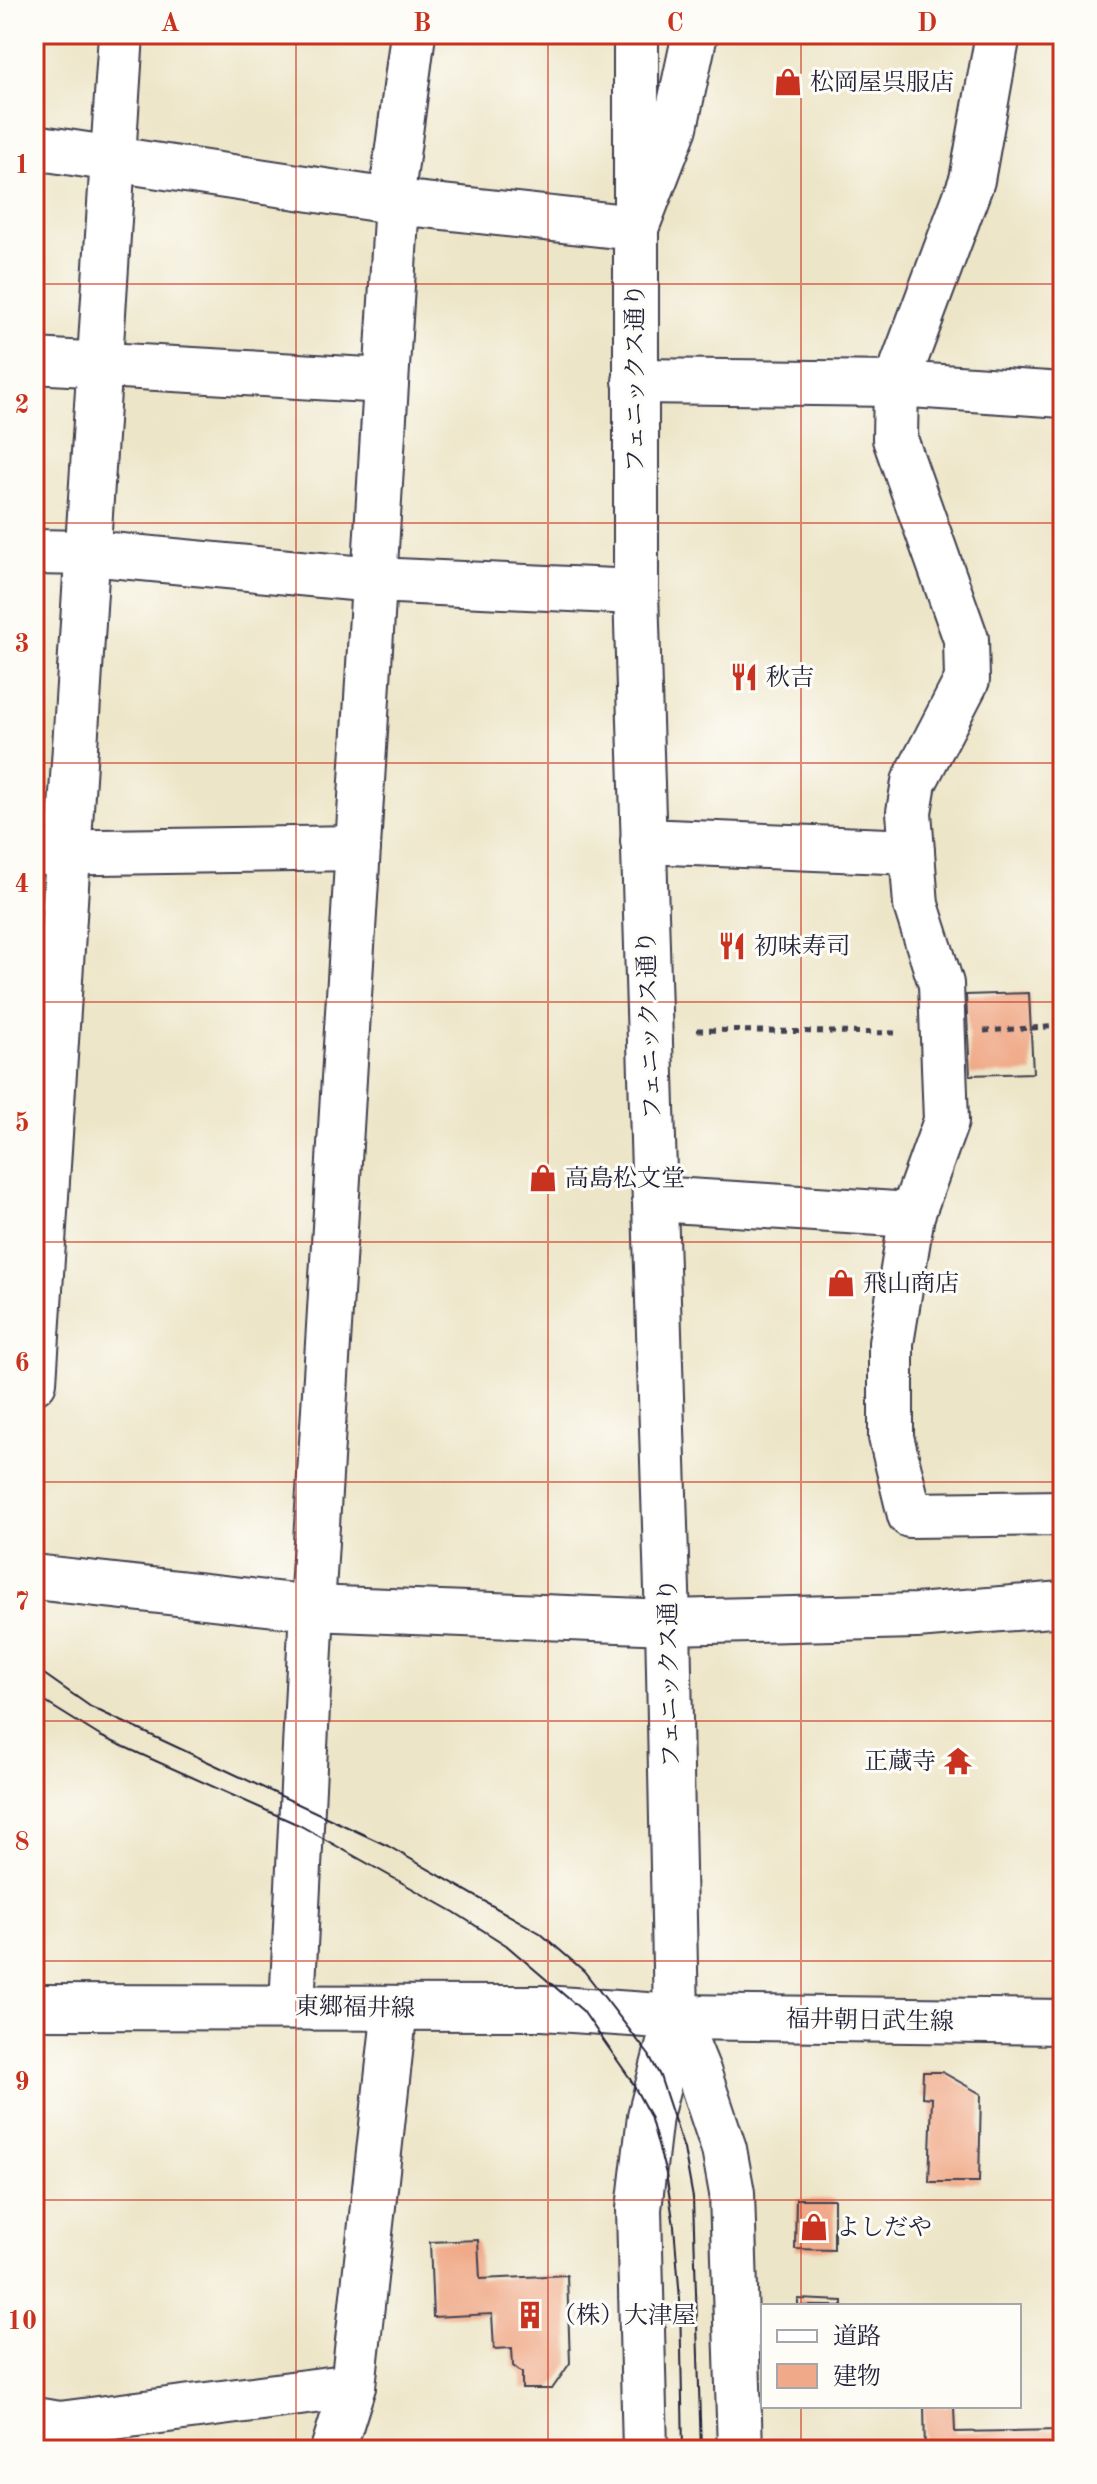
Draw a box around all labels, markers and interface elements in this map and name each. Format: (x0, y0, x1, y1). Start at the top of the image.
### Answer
text: A (160, 11, 180, 37)
text: B (413, 11, 431, 37)
text: C (666, 11, 684, 37)
text: D (917, 11, 937, 37)
shop icon: 松岡屋呉服店 (773, 67, 803, 97)
place label: 松岡屋呉服店 (810, 69, 954, 96)
text: 1 (14, 153, 30, 179)
street label: フェニックス通り (623, 283, 649, 473)
text: 2 (14, 393, 30, 419)
text: 3 (14, 632, 30, 658)
restaurant icon: 秋吉 (729, 662, 759, 692)
place label: 秋吉 (766, 664, 814, 691)
text: 4 (14, 872, 30, 898)
street label: フェニックス通り (634, 930, 666, 1120)
restaurant icon: 初味寿司 (717, 931, 747, 961)
place label: 初味寿司 (754, 933, 850, 960)
text: 5 (14, 1111, 30, 1137)
shop icon: 高島松文堂 (528, 1163, 558, 1193)
place label: 高島松文堂 (565, 1165, 685, 1192)
shop icon: 飛山商店 (826, 1268, 856, 1298)
place label: 飛山商店 (863, 1270, 959, 1297)
text: 6 (14, 1351, 30, 1377)
street label: フェニックス通り (655, 1578, 685, 1768)
text: 7 (14, 1590, 30, 1616)
temple icon: 正蔵寺 (943, 1746, 973, 1776)
place label: 正蔵寺 (864, 1748, 936, 1775)
text: 8 (14, 1830, 30, 1856)
street label: 東郷福井線 (295, 1993, 415, 2022)
street label: 福井朝日武生線 (786, 2006, 954, 2035)
text: 9 (14, 2070, 30, 2096)
shop icon: よしだや (799, 2212, 829, 2242)
place label: よしだや (836, 2216, 932, 2241)
building icon: （株）大津屋 (515, 2300, 545, 2330)
place label: （株）大津屋 (552, 2302, 696, 2329)
legend (761, 2304, 1021, 2408)
text: 10 (7, 2309, 37, 2335)
text: 道路 (833, 2323, 881, 2350)
text: 建物 (833, 2363, 881, 2390)

